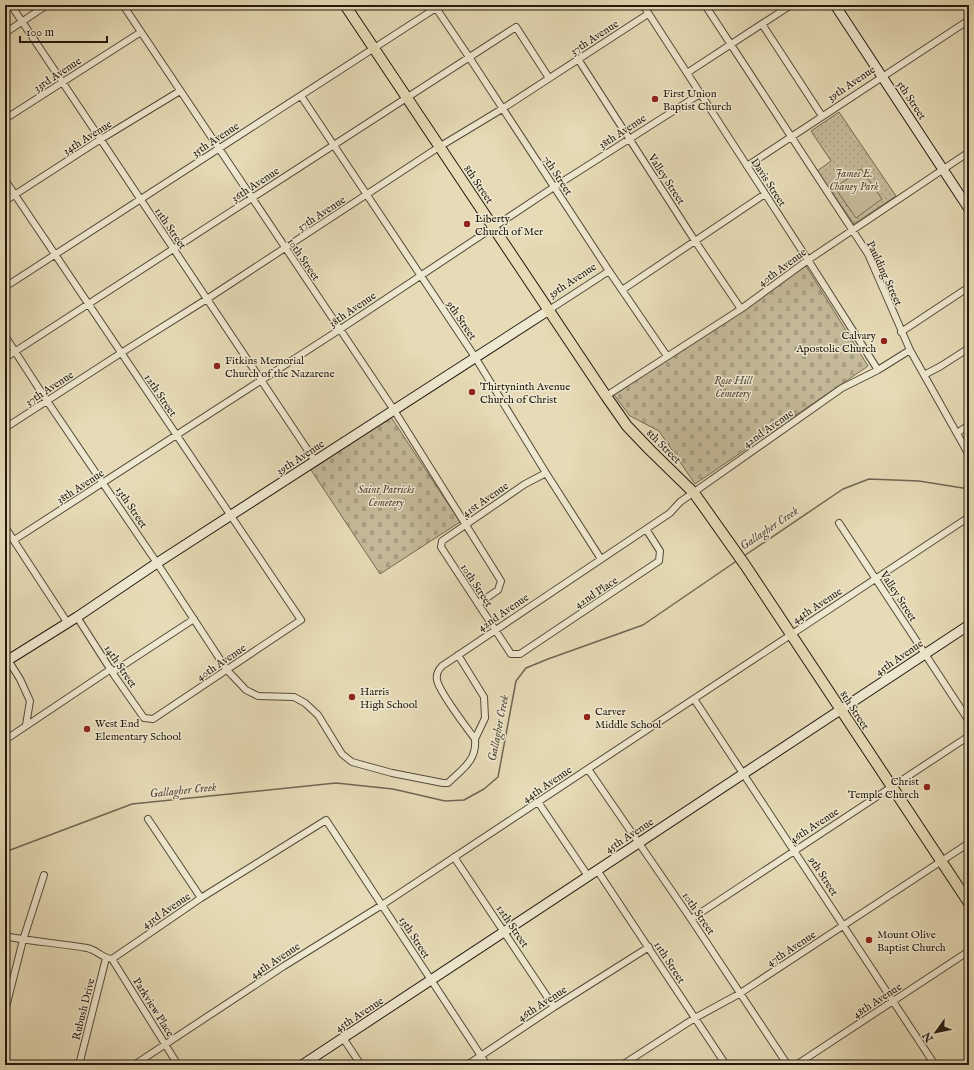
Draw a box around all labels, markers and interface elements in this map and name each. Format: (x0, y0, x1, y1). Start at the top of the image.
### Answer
street label: 37th Avenue (568, 17, 621, 59)
scale bar (20, 18, 107, 44)
text: 100 m (26, 25, 54, 40)
street label: 33rd Avenue (31, 54, 84, 95)
street label: 39th Avenue (825, 63, 878, 105)
street label: 5th Street (893, 79, 929, 123)
place label: First Union Baptist Church (663, 87, 732, 114)
marker: First Union Baptist Church (650, 94, 660, 104)
street label: 38th Avenue (596, 111, 649, 152)
street label: 34th Avenue (60, 117, 115, 158)
street label: 35th Avenue (189, 119, 242, 160)
street label: Valley Street (644, 151, 688, 208)
street label: 7th Street (539, 153, 575, 198)
street label: Davis Street (747, 156, 789, 210)
street label: 8th Street (460, 163, 496, 207)
street label: 36th Avenue (229, 164, 282, 206)
park label: James E. Chaney Park (829, 167, 879, 194)
street label: 37th Avenue (295, 193, 348, 235)
street label: 11th Street (151, 205, 189, 252)
place label: Liberty Church of Mer (475, 212, 543, 239)
marker: Liberty Church of Mer (462, 219, 472, 229)
street label: 10th Street (284, 235, 323, 284)
street label: Paulding Street (863, 239, 905, 308)
street label: 40th Avenue (756, 246, 810, 290)
street label: 39th Avenue (546, 260, 599, 302)
street label: 38th Avenue (326, 289, 379, 331)
street label: 9th Street (442, 298, 479, 343)
place label: Calvary Apostolic Church (795, 329, 877, 356)
marker: Calvary Apostolic Church (879, 336, 889, 346)
place label: Fitkins Memorial Church of the Nazarene (225, 354, 335, 381)
marker: Fitkins Memorial Church of the Nazarene (212, 361, 222, 371)
street label: 37th Avenue (23, 368, 76, 410)
street label: 12th Street (141, 371, 180, 420)
park label: Rose Hill Cemetery (714, 374, 753, 401)
place label: Thirtyninth Avenue Church of Christ (480, 380, 570, 407)
marker: Thirtyninth Avenue Church of Christ (467, 387, 477, 397)
street label: 42nd Avenue (741, 406, 796, 451)
street label: 8th Street (643, 426, 684, 467)
street label: 39th Avenue (274, 437, 327, 479)
street label: 38th Avenue (54, 466, 107, 507)
street label: 41st Avenue (460, 479, 512, 520)
park label: Saint Patricks Cemetery (358, 483, 415, 510)
street label: 13th Street (112, 484, 150, 531)
water label: Gallagher Creek (737, 503, 802, 554)
street label: 10th Street (457, 561, 495, 610)
street label: Valley Street (876, 568, 920, 625)
street label: 42nd Place (572, 574, 621, 612)
street label: 44th Avenue (790, 585, 845, 627)
street label: 42nd Avenue (475, 591, 532, 635)
street label: 45th Avenue (873, 637, 926, 679)
street label: 40th Avenue (194, 641, 249, 684)
street label: 14th Street (101, 642, 140, 691)
place label: Harris High School (360, 685, 418, 712)
street label: 8th Street (836, 688, 872, 733)
marker: Harris High School (347, 692, 357, 702)
water label: Gallagher Creek (485, 693, 513, 763)
place label: Carver Middle School (595, 705, 661, 732)
marker: Carver Middle School (582, 712, 592, 722)
place label: West End Elementary School (95, 717, 181, 744)
marker: West End Elementary School (82, 724, 92, 734)
street label: 44th Avenue (520, 763, 575, 806)
place label: Christ Temple Church (848, 775, 919, 802)
water label: Gallagher Creek (149, 780, 218, 802)
marker: Christ Temple Church (922, 782, 932, 792)
street label: 46th Avenue (787, 805, 842, 847)
street label: 45th Avenue (603, 815, 656, 857)
street label: 9th Street (805, 853, 841, 899)
street label: 10th Street (679, 889, 718, 938)
street label: 43rd Avenue (140, 890, 193, 932)
street label: 12th Street (493, 902, 532, 951)
street label: 13th Street (395, 914, 433, 961)
street label: 47th Avenue (764, 928, 819, 970)
place label: Mount Olive Baptist Church (877, 928, 946, 955)
marker: Mount Olive Baptist Church (864, 935, 874, 945)
street label: 11th Street (650, 939, 688, 986)
street label: 44th Avenue (248, 940, 303, 982)
street label: Parkview Place (129, 975, 177, 1040)
street label: Rubush Drive (70, 977, 98, 1042)
street label: 48th Avenue (851, 980, 905, 1022)
street label: 46th Avenue (515, 983, 570, 1025)
street label: 45th Avenue (333, 994, 386, 1036)
north arrow (916, 1012, 956, 1052)
text: N (920, 1029, 937, 1046)

